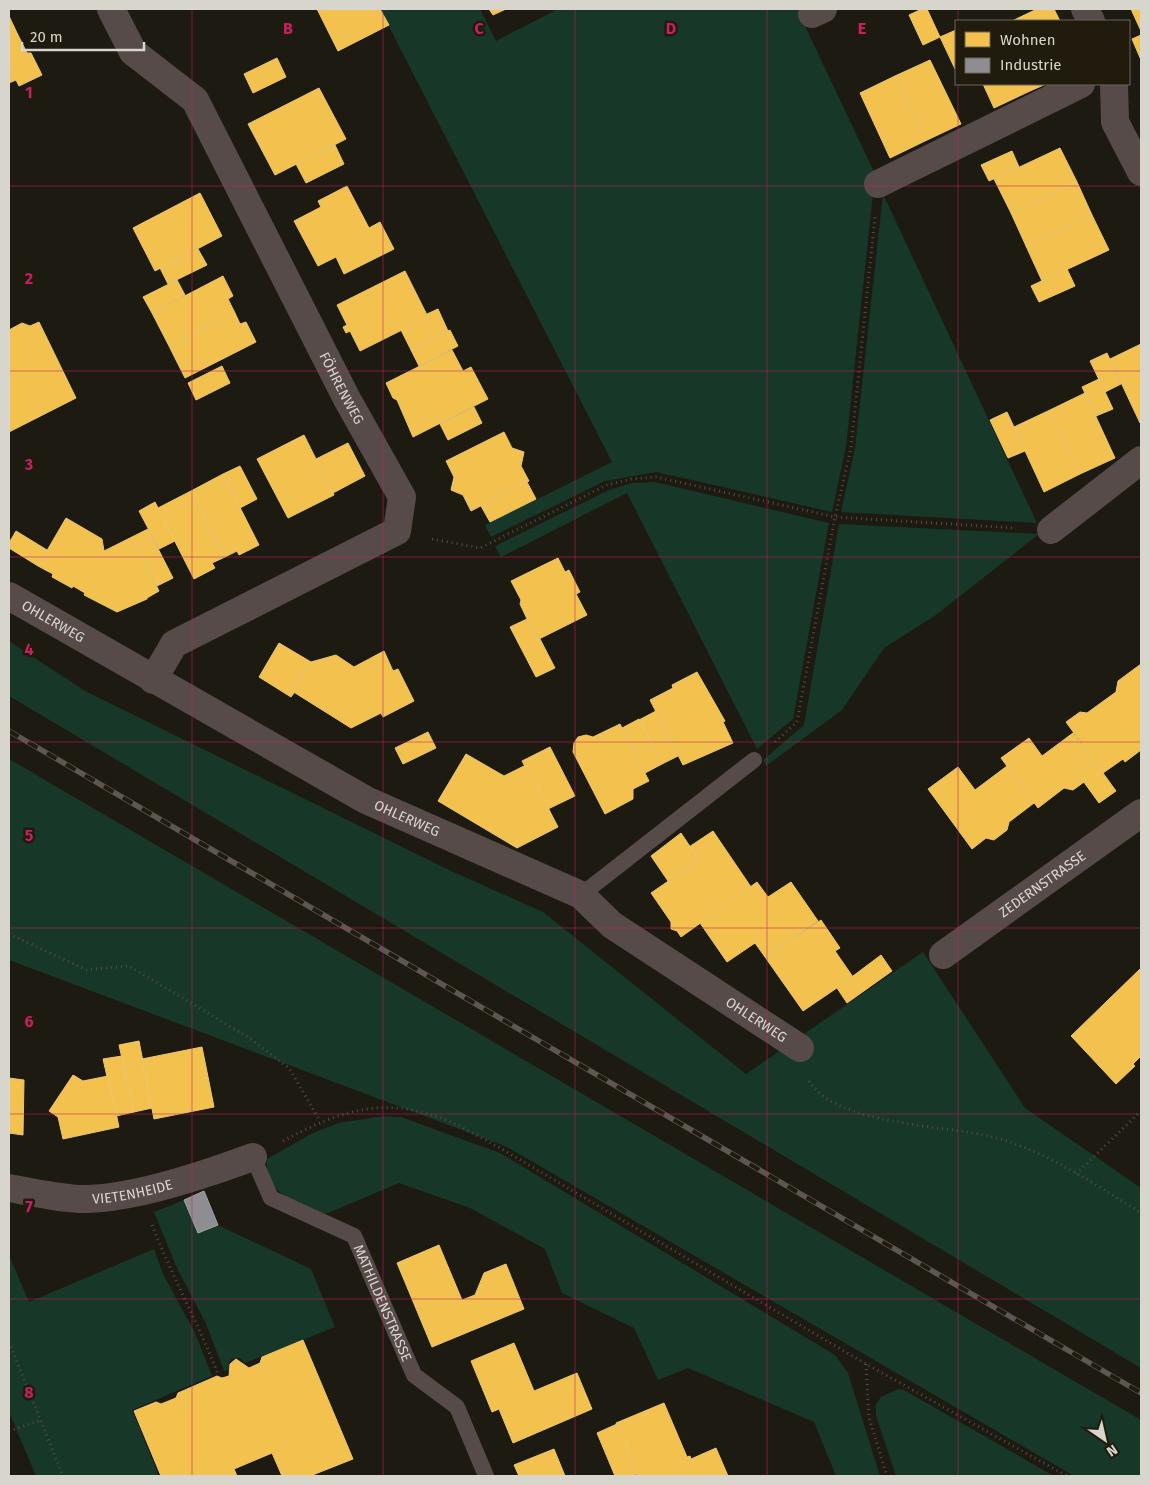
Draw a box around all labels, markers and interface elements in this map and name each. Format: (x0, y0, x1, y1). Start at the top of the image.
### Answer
text: B (283, 19, 293, 38)
text: C (474, 19, 484, 38)
text: D (666, 19, 676, 38)
text: E (858, 19, 866, 38)
scale bar (22, 20, 145, 52)
legend (955, 20, 1130, 85)
text: 20 m (30, 28, 63, 46)
text: Wohnen (1000, 31, 1056, 49)
text: Industrie (1000, 56, 1062, 74)
text: 1 (25, 83, 33, 102)
text: 2 (25, 269, 33, 288)
street label: FÖHRENWEG (316, 349, 368, 427)
text: 3 (24, 455, 33, 474)
street label: OHLERWEG (19, 597, 88, 646)
text: 4 (24, 640, 34, 659)
street label: OHLERWEG (372, 796, 442, 840)
text: 5 (25, 826, 34, 845)
street label: ZEDERNSTRASSE (995, 847, 1089, 921)
street label: OHLERWEG (723, 993, 790, 1046)
text: 6 (24, 1012, 34, 1031)
street label: VIETENHEIDE (92, 1176, 175, 1207)
text: 7 (25, 1197, 33, 1216)
street label: MATHILDENSTRASSE (350, 1242, 416, 1364)
text: 8 (24, 1383, 34, 1402)
north arrow (1080, 1415, 1130, 1465)
text: N (1103, 1441, 1121, 1460)

